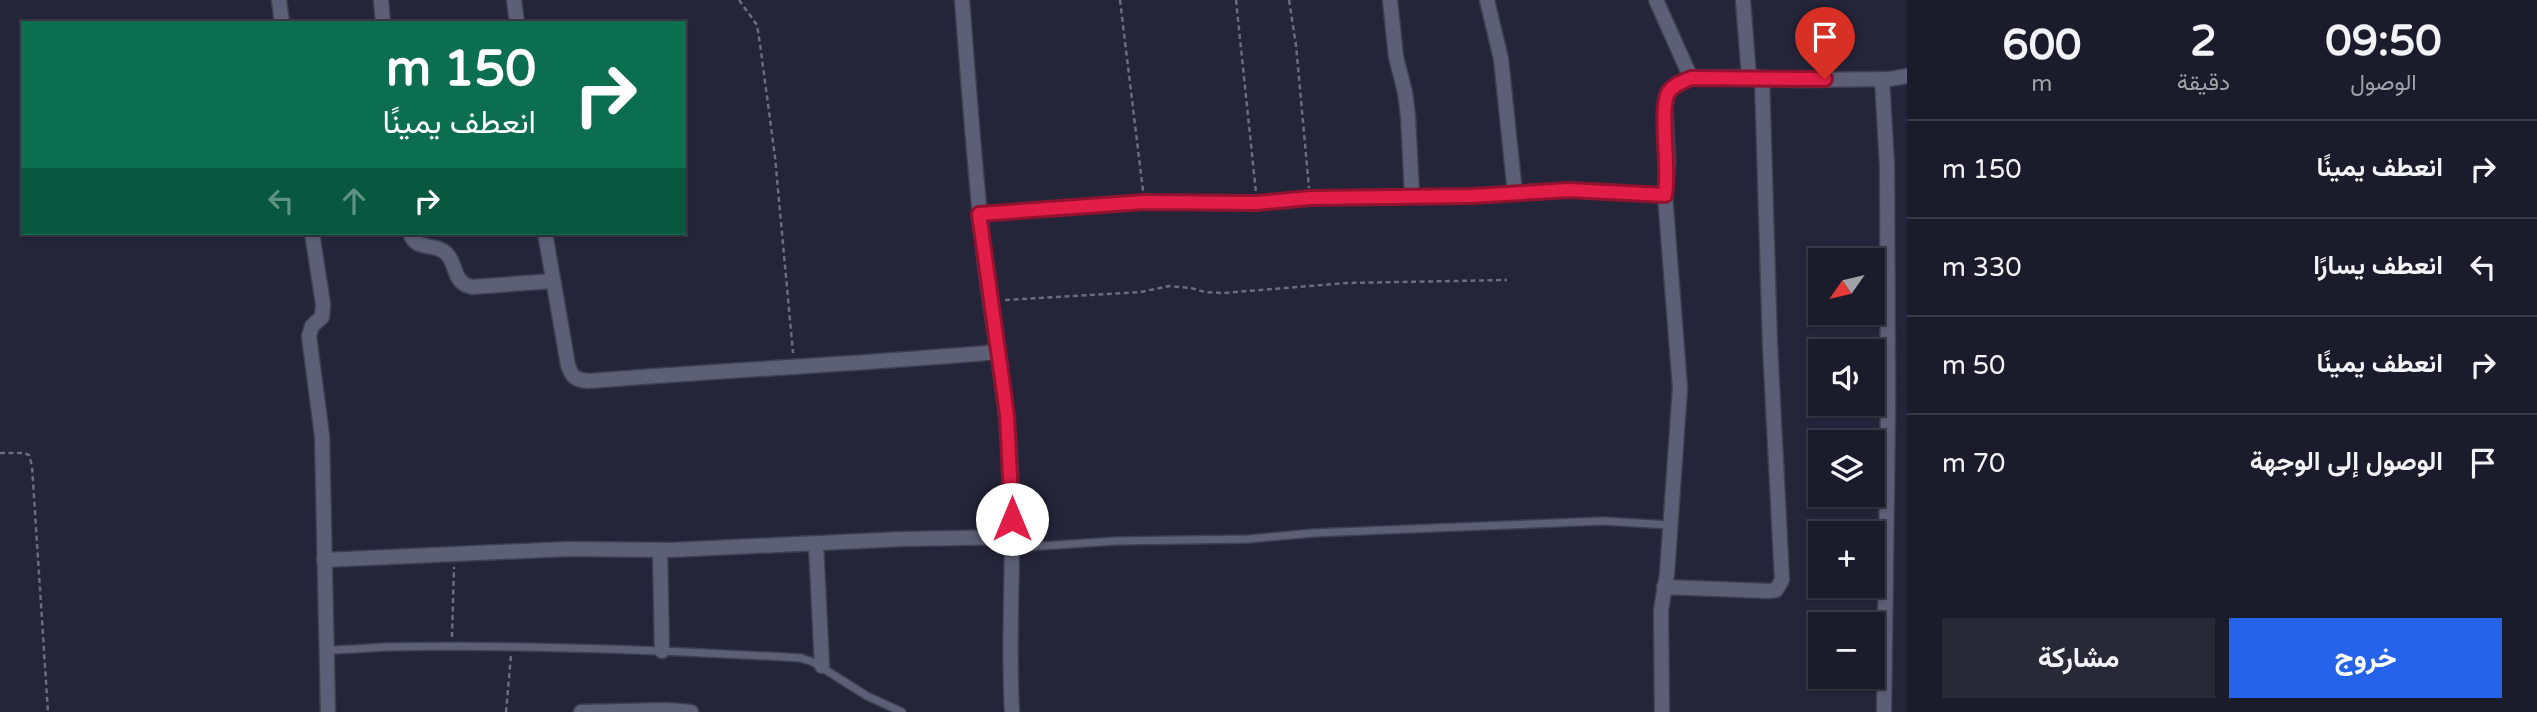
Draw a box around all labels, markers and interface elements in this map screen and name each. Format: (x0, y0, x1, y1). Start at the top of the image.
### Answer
pin (1795, 7, 1855, 79)
text: 2 (2190, 16, 2217, 67)
text: 09:50 (2325, 16, 2442, 67)
icon: arrive (1806, 18, 1844, 56)
text: 600 (2002, 20, 2081, 71)
text: 150 m (386, 40, 536, 99)
icon: right (560, 49, 651, 140)
text: دقيقة (2177, 69, 2230, 97)
text: الوصول (2350, 69, 2417, 97)
text: m (2031, 70, 2052, 98)
text: انعطف يمينًا (382, 104, 536, 142)
icon: right (2464, 150, 2502, 188)
text: انعطف يمينًا (2316, 152, 2443, 183)
text: 150 m (1942, 154, 2022, 185)
icon: left (262, 182, 300, 220)
icon: ahead (335, 182, 373, 220)
icon: right (408, 182, 446, 220)
north arrow (1808, 248, 1885, 326)
map controls (1808, 248, 1885, 689)
icon: left (2464, 248, 2502, 286)
text: انعطف يسارًا (2313, 250, 2443, 281)
text: 330 m (1942, 252, 2022, 283)
button: sound (1808, 339, 1885, 416)
icon: right (2464, 346, 2502, 384)
text: انعطف يمينًا (2316, 348, 2443, 379)
text: 50 m (1942, 350, 2005, 381)
button: layers (1808, 430, 1885, 507)
icon: arrive (2464, 444, 2502, 482)
text: الوصول إلى الوجهة (2250, 446, 2443, 477)
text: 70 m (1942, 448, 2005, 479)
position arrow (975, 482, 1049, 556)
button: + (1808, 521, 1885, 598)
button: − (1808, 612, 1885, 689)
button: مشاركة (1942, 618, 2215, 698)
button: خروج (2229, 618, 2502, 698)

